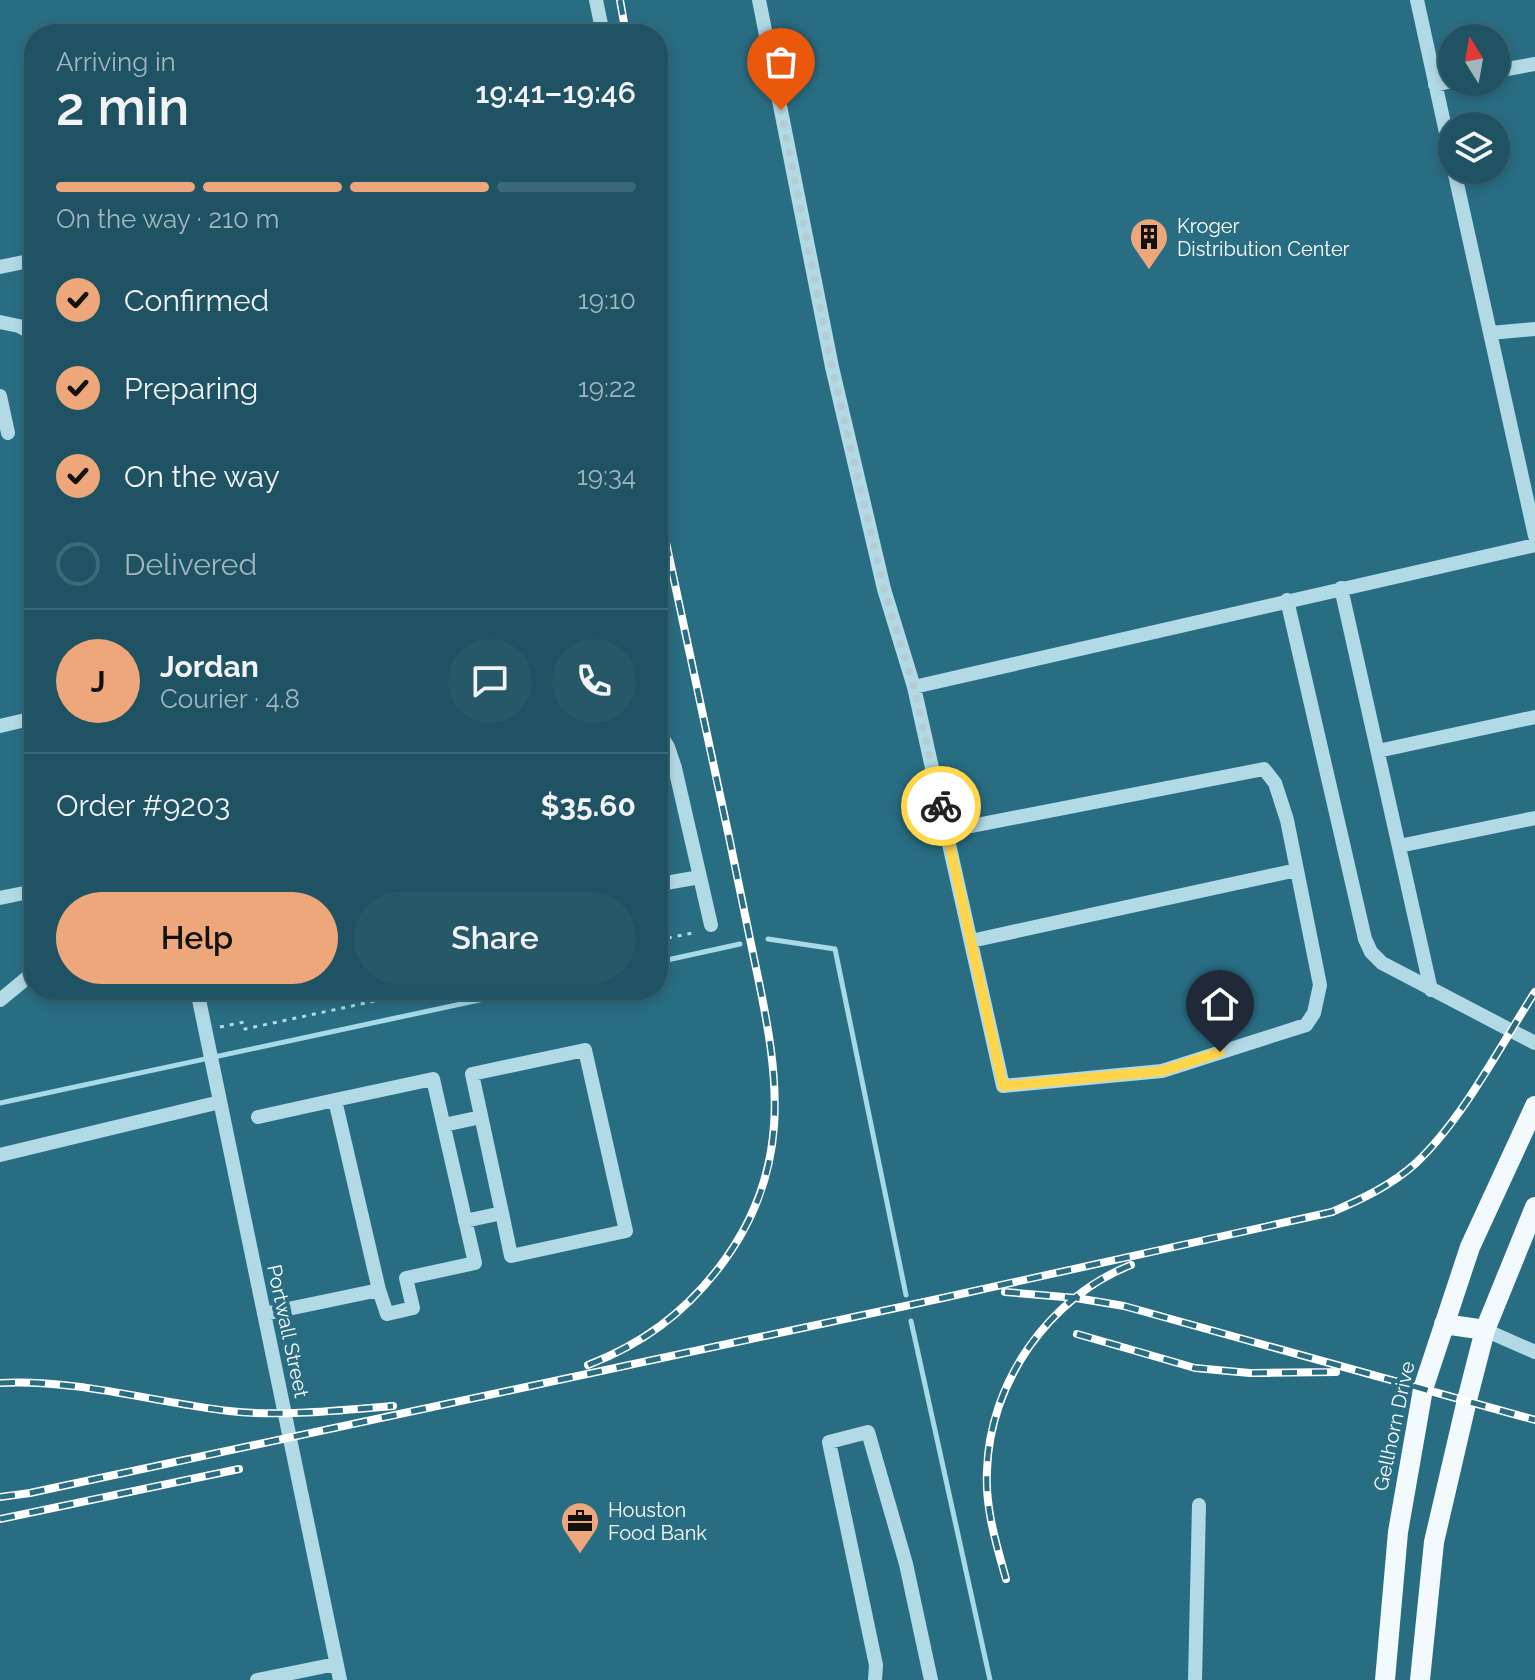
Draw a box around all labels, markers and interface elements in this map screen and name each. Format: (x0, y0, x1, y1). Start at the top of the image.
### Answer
north arrow (1438, 24, 1510, 96)
map controls (1438, 24, 1510, 184)
pin (747, 28, 815, 110)
icon: bag (759, 40, 803, 84)
text: Arriving in (56, 47, 176, 77)
text: 19:41–19:46 (475, 75, 636, 110)
text: 2 min (56, 76, 189, 137)
button: layers (1438, 112, 1510, 184)
text: On the way · 210 m (56, 204, 280, 234)
place label: Kroger Distribution Center (1177, 214, 1350, 261)
building icon: Kroger Distribution Center (1128, 216, 1170, 271)
icon: check (56, 278, 100, 322)
text: Confirmed (124, 283, 269, 318)
text: 19:10 (578, 285, 636, 315)
icon: check (56, 366, 100, 410)
text: Preparing (124, 371, 258, 406)
text: 19:22 (578, 373, 636, 403)
icon: check (56, 454, 100, 498)
text: On the way (124, 459, 280, 494)
text: 19:34 (577, 461, 636, 491)
text: Delivered (124, 547, 257, 582)
button: chat (448, 639, 532, 723)
button: phone (552, 639, 636, 723)
text: Jordan (160, 649, 259, 684)
text: J (91, 664, 105, 699)
text: Courier · 4.8 (160, 684, 300, 714)
courier (901, 766, 981, 846)
icon: bike (919, 784, 963, 828)
text: Order #9203 (56, 788, 230, 823)
text: $35.60 (540, 788, 636, 823)
button: Help (56, 892, 338, 984)
button: Share (354, 892, 636, 984)
pin (1186, 970, 1254, 1052)
icon: home (1198, 982, 1242, 1026)
street label: Portwall Street (262, 1262, 314, 1400)
street label: Gellhorn Drive (1369, 1359, 1420, 1493)
place label: Houston Food Bank (608, 1498, 707, 1545)
office icon: Houston Food Bank (559, 1500, 601, 1555)

